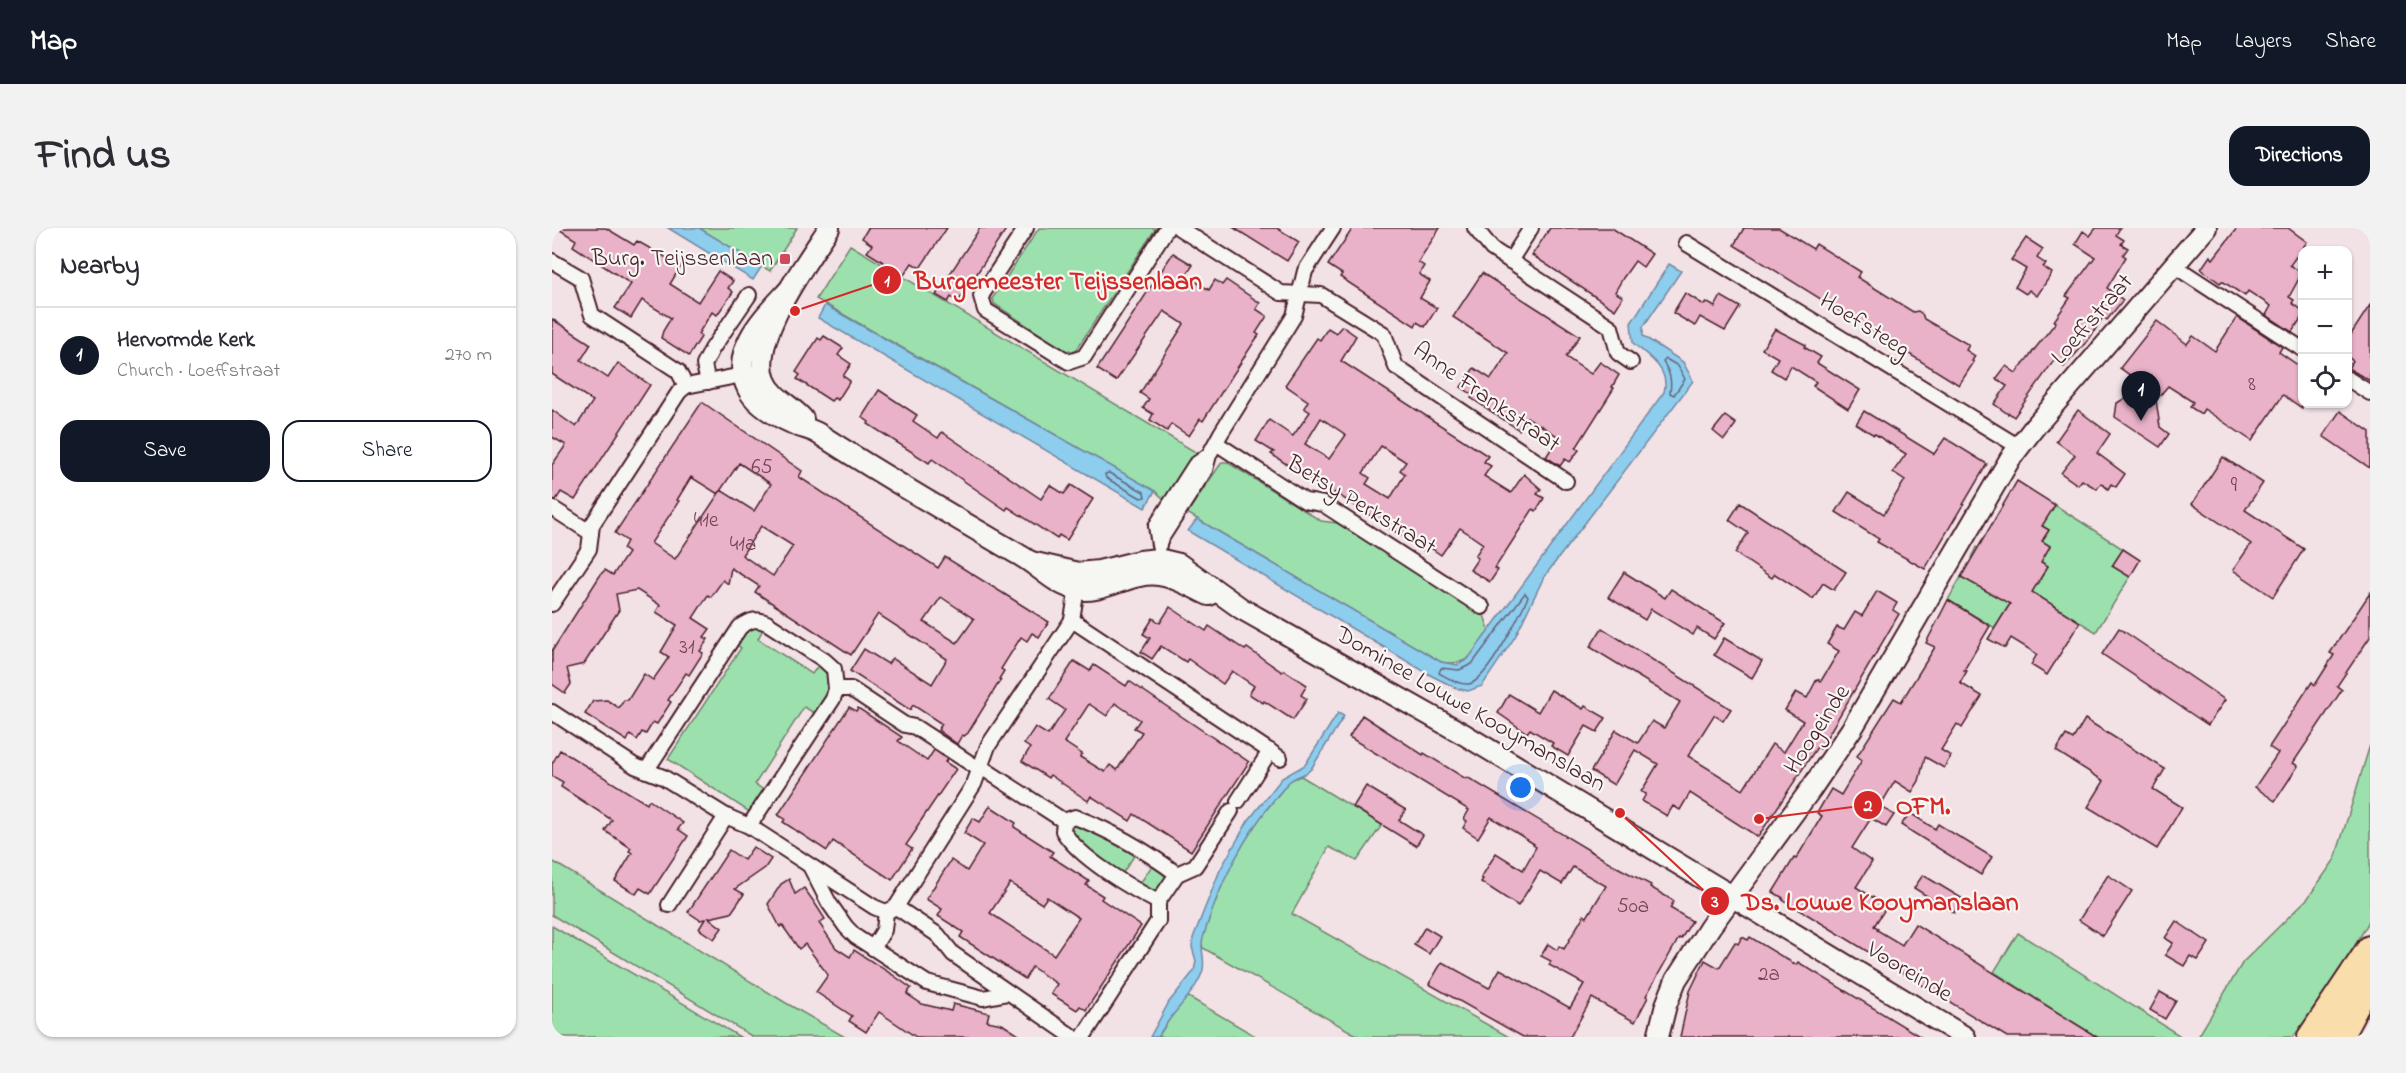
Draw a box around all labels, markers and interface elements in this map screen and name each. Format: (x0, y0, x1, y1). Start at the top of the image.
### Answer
text: Map (30, 22, 77, 63)
text: Map (2166, 27, 2202, 57)
text: Layers (2235, 27, 2292, 57)
text: Share (2325, 27, 2376, 57)
text: Find us (36, 126, 171, 187)
button: Directions (2229, 126, 2370, 186)
place label: Burg. Teijssenlaan (591, 242, 773, 277)
map controls (2298, 246, 2352, 408)
button: + (2298, 246, 2352, 300)
text: Nearby (60, 248, 139, 286)
marker: Burg. Teijssenlaan (778, 252, 792, 266)
callout: Burgemeester Teijssenlaan (872, 258, 1214, 302)
text: Burgemeester Teijssenlaan (913, 264, 1202, 303)
street label: Loeffstraat (2043, 267, 2143, 373)
text: 1 (884, 269, 890, 295)
street label: Hoefsteeg (1812, 284, 1916, 368)
button: − (2298, 300, 2352, 354)
text: Hervormde Kerk (117, 325, 255, 357)
street label: Anne Frankstraat (1405, 334, 1567, 462)
text: 1 (76, 341, 83, 370)
text: 270 m (445, 341, 492, 370)
button: locate (2298, 354, 2352, 408)
text: Church · Loeffstraat (117, 357, 280, 386)
house number: 8 (2248, 370, 2256, 400)
pin: 1 (2122, 372, 2160, 421)
button: Save (60, 420, 270, 482)
button: Share (282, 420, 492, 482)
street label: Betsy Perkstraat (1278, 447, 1443, 565)
house number: 65 (751, 453, 773, 483)
house number: 9 (2231, 471, 2238, 501)
house number: 41e (694, 506, 719, 536)
house number: 41a (730, 530, 756, 560)
street label: Dominee Louwe Kooymanslaan (1327, 618, 1612, 803)
house number: 31 (679, 633, 695, 663)
street label: Hoogeinde (1776, 678, 1860, 782)
your location (1506, 773, 1535, 802)
callout: OFM. (1853, 783, 1962, 827)
text: OFM. (1896, 789, 1951, 827)
text: 2 (1863, 794, 1873, 820)
callout: Ds. Louwe Kooymanslaan (1700, 879, 2031, 923)
text: Ds. Louwe Kooymanslaan (1741, 885, 2019, 923)
text: 3 (1710, 890, 1719, 916)
house number: 50a (1617, 892, 1649, 922)
street label: Vooreinde (1858, 933, 1959, 1013)
house number: 2a (1758, 960, 1780, 990)

